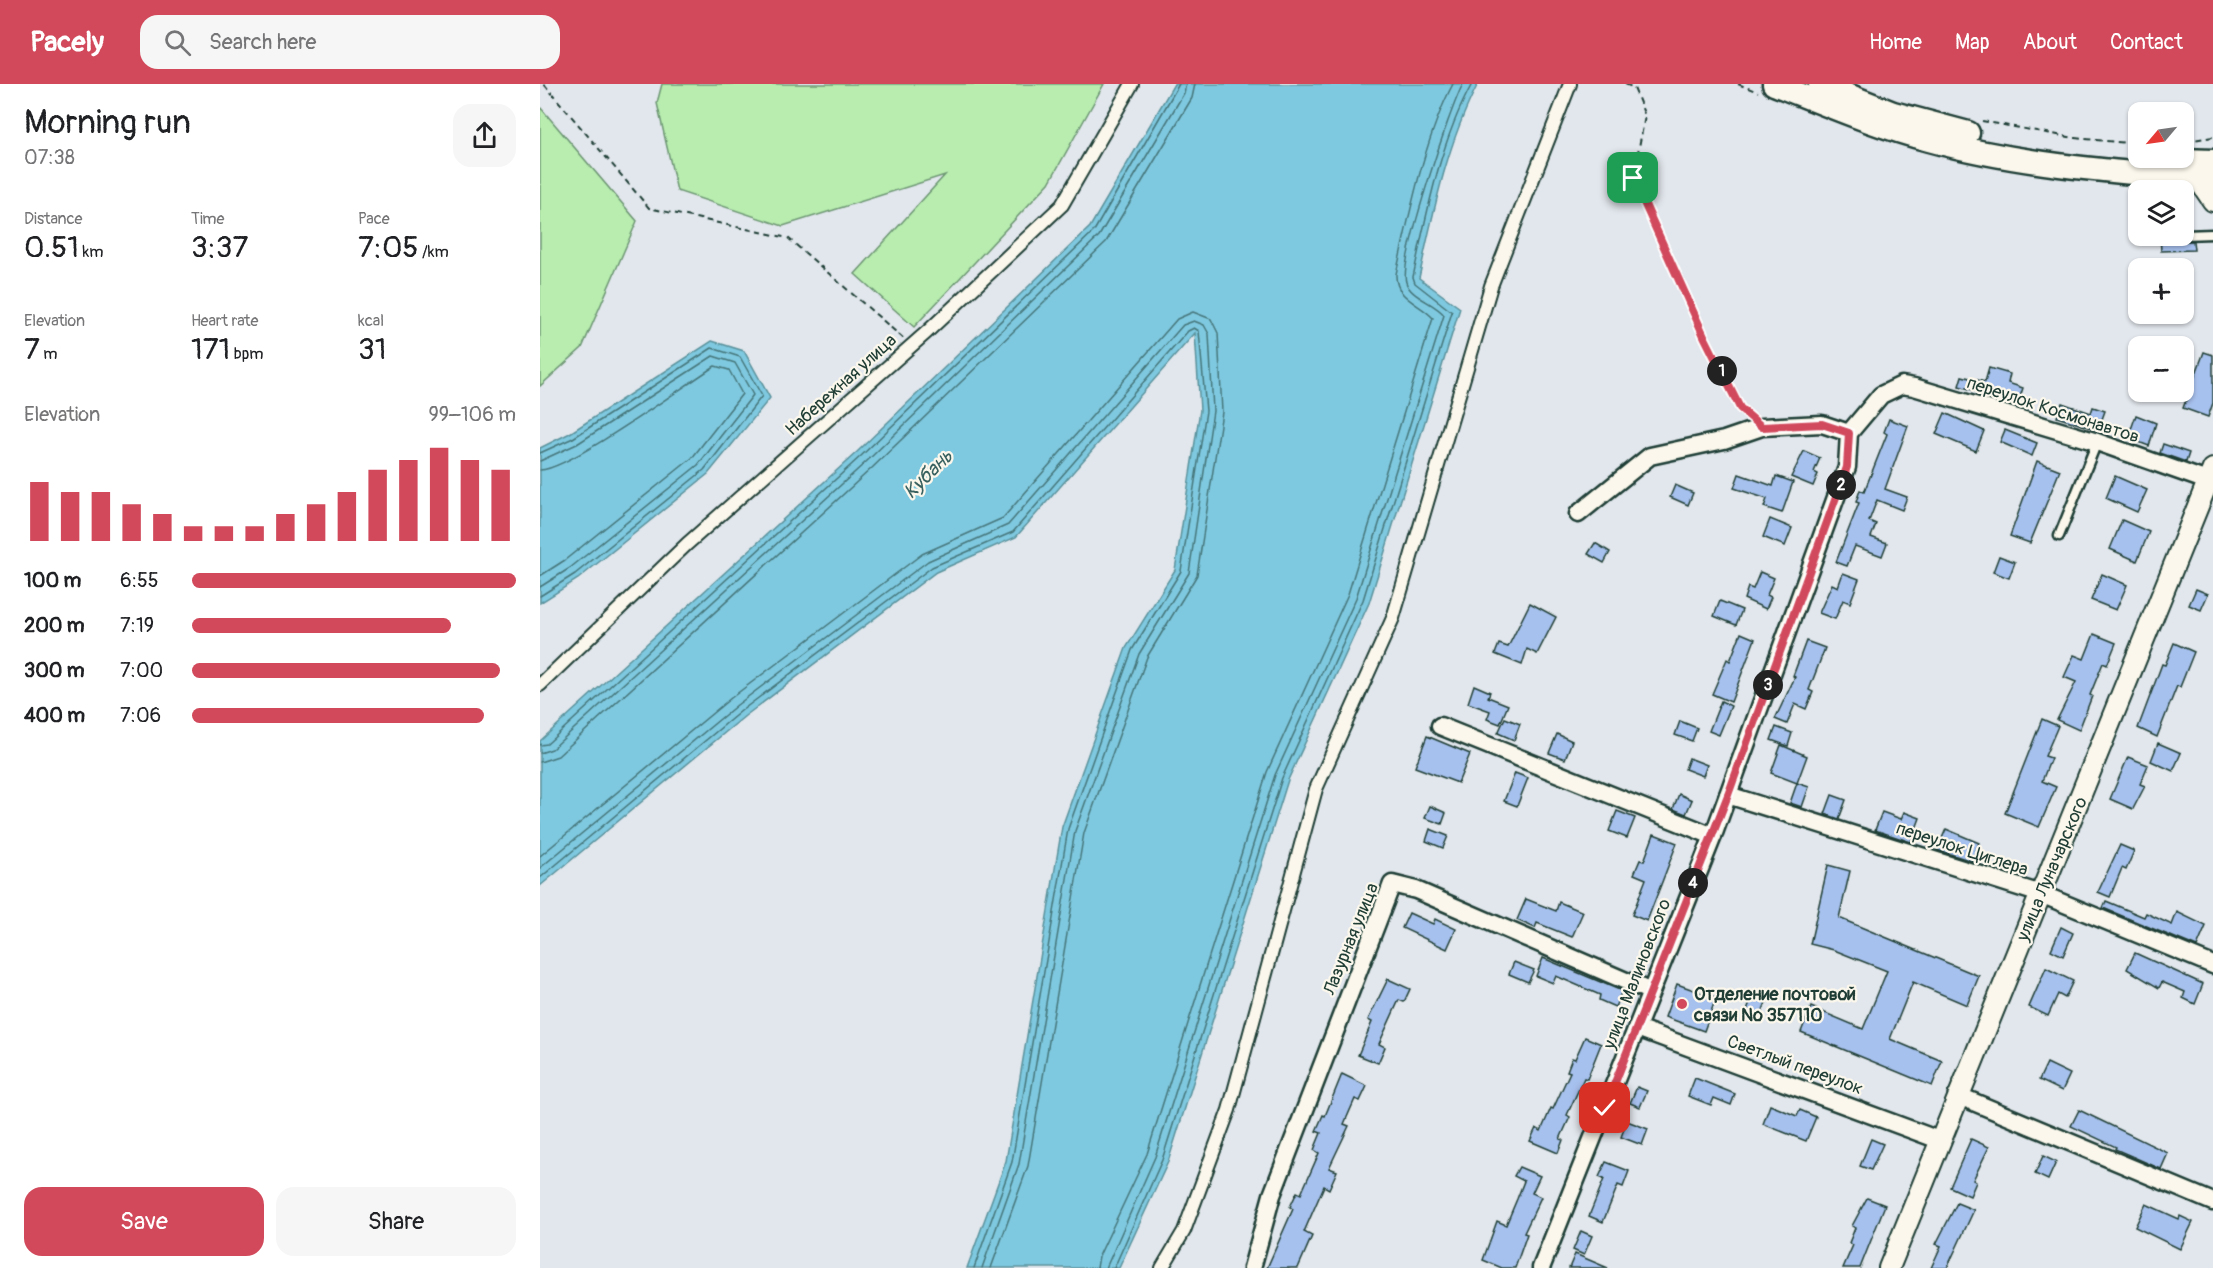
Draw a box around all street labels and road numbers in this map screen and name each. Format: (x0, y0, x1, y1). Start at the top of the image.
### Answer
street label: Набережная улица (781, 329, 901, 441)
street label: переулок Космонавтов (1964, 371, 2142, 449)
street label: улица Луначарского (2011, 793, 2093, 945)
street label: переулок Циглера (1893, 817, 2031, 881)
street label: Лазурная улица (1318, 880, 1384, 999)
street label: улица Малиновского (1597, 895, 1676, 1053)
street label: Светлый переулок (1724, 1030, 1866, 1100)

